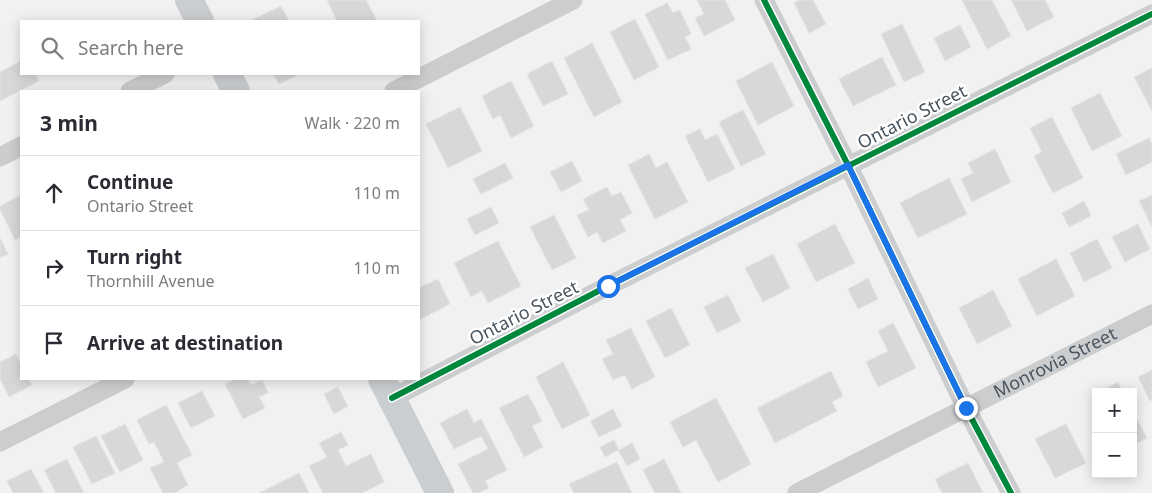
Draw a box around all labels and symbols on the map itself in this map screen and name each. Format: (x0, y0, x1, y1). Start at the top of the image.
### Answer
street label: Ontario Street (853, 78, 971, 154)
street label: Ontario Street (465, 274, 583, 350)
route start (597, 275, 620, 298)
street label: Monrovia Street (989, 321, 1121, 403)
route end (955, 397, 978, 420)

